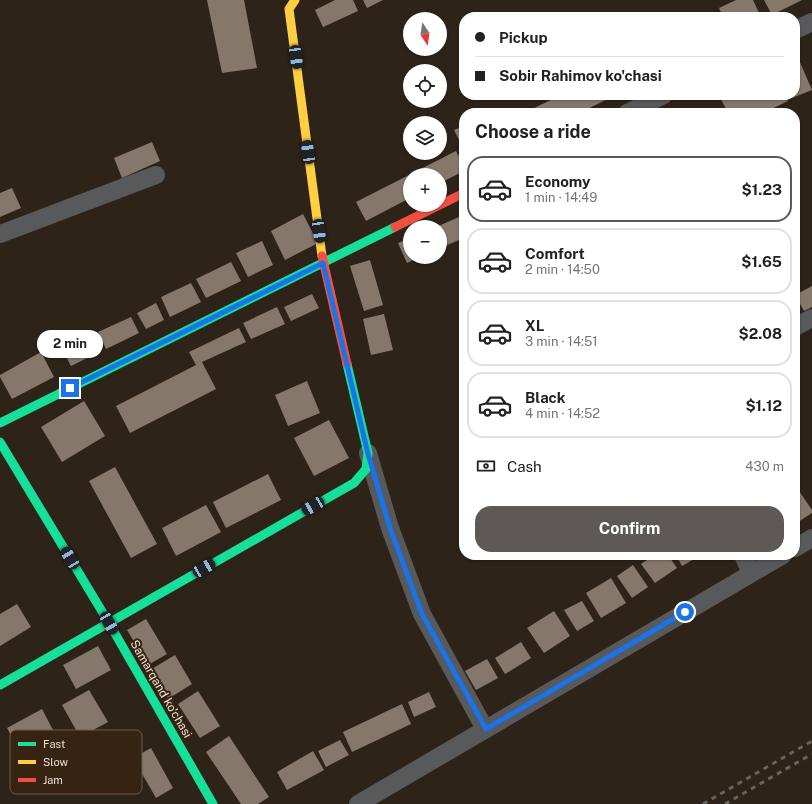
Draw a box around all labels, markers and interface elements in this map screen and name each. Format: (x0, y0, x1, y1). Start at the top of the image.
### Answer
north arrow (403, 12, 447, 56)
map controls (403, 12, 447, 264)
text: Pickup (499, 29, 548, 46)
car (288, 44, 304, 70)
button: locate (403, 64, 447, 108)
text: Sobir Rahimov ko'chasi (499, 67, 662, 84)
button: layers (403, 116, 447, 160)
text: Choose a ride (475, 121, 591, 142)
car (300, 139, 316, 165)
button: + (403, 168, 447, 212)
icon: car (477, 171, 513, 207)
text: Economy (525, 173, 590, 190)
text: $1.23 (742, 181, 782, 198)
text: 1 min · 14:49 (525, 190, 597, 205)
car (311, 218, 327, 244)
button: − (403, 220, 447, 264)
icon: car (477, 243, 513, 279)
text: Comfort (525, 245, 585, 262)
text: $1.65 (741, 253, 782, 270)
text: 2 min · 14:50 (525, 262, 600, 277)
icon: car (477, 315, 513, 351)
text: XL (525, 317, 544, 334)
text: $2.08 (739, 325, 782, 342)
callout: 2 min (37, 330, 103, 358)
text: 3 min · 14:51 (525, 334, 598, 349)
text: 2 min (53, 336, 87, 351)
route end (61, 379, 79, 397)
icon: car (477, 387, 513, 423)
text: Black (525, 389, 565, 406)
text: $1.12 (745, 397, 782, 414)
text: 4 min · 14:52 (525, 406, 600, 421)
icon: cash (475, 455, 497, 477)
text: Cash (507, 458, 542, 475)
text: 430 m (745, 459, 784, 474)
car (300, 495, 326, 517)
button: Confirm (475, 506, 784, 552)
car (59, 545, 81, 571)
car (191, 557, 217, 579)
route start (676, 603, 694, 621)
car (98, 610, 120, 636)
street label: Samarqand ko'chasi (127, 638, 195, 740)
legend (10, 730, 142, 794)
text: Fast (43, 738, 65, 750)
text: Slow (43, 756, 69, 768)
text: Jam (43, 774, 63, 786)

